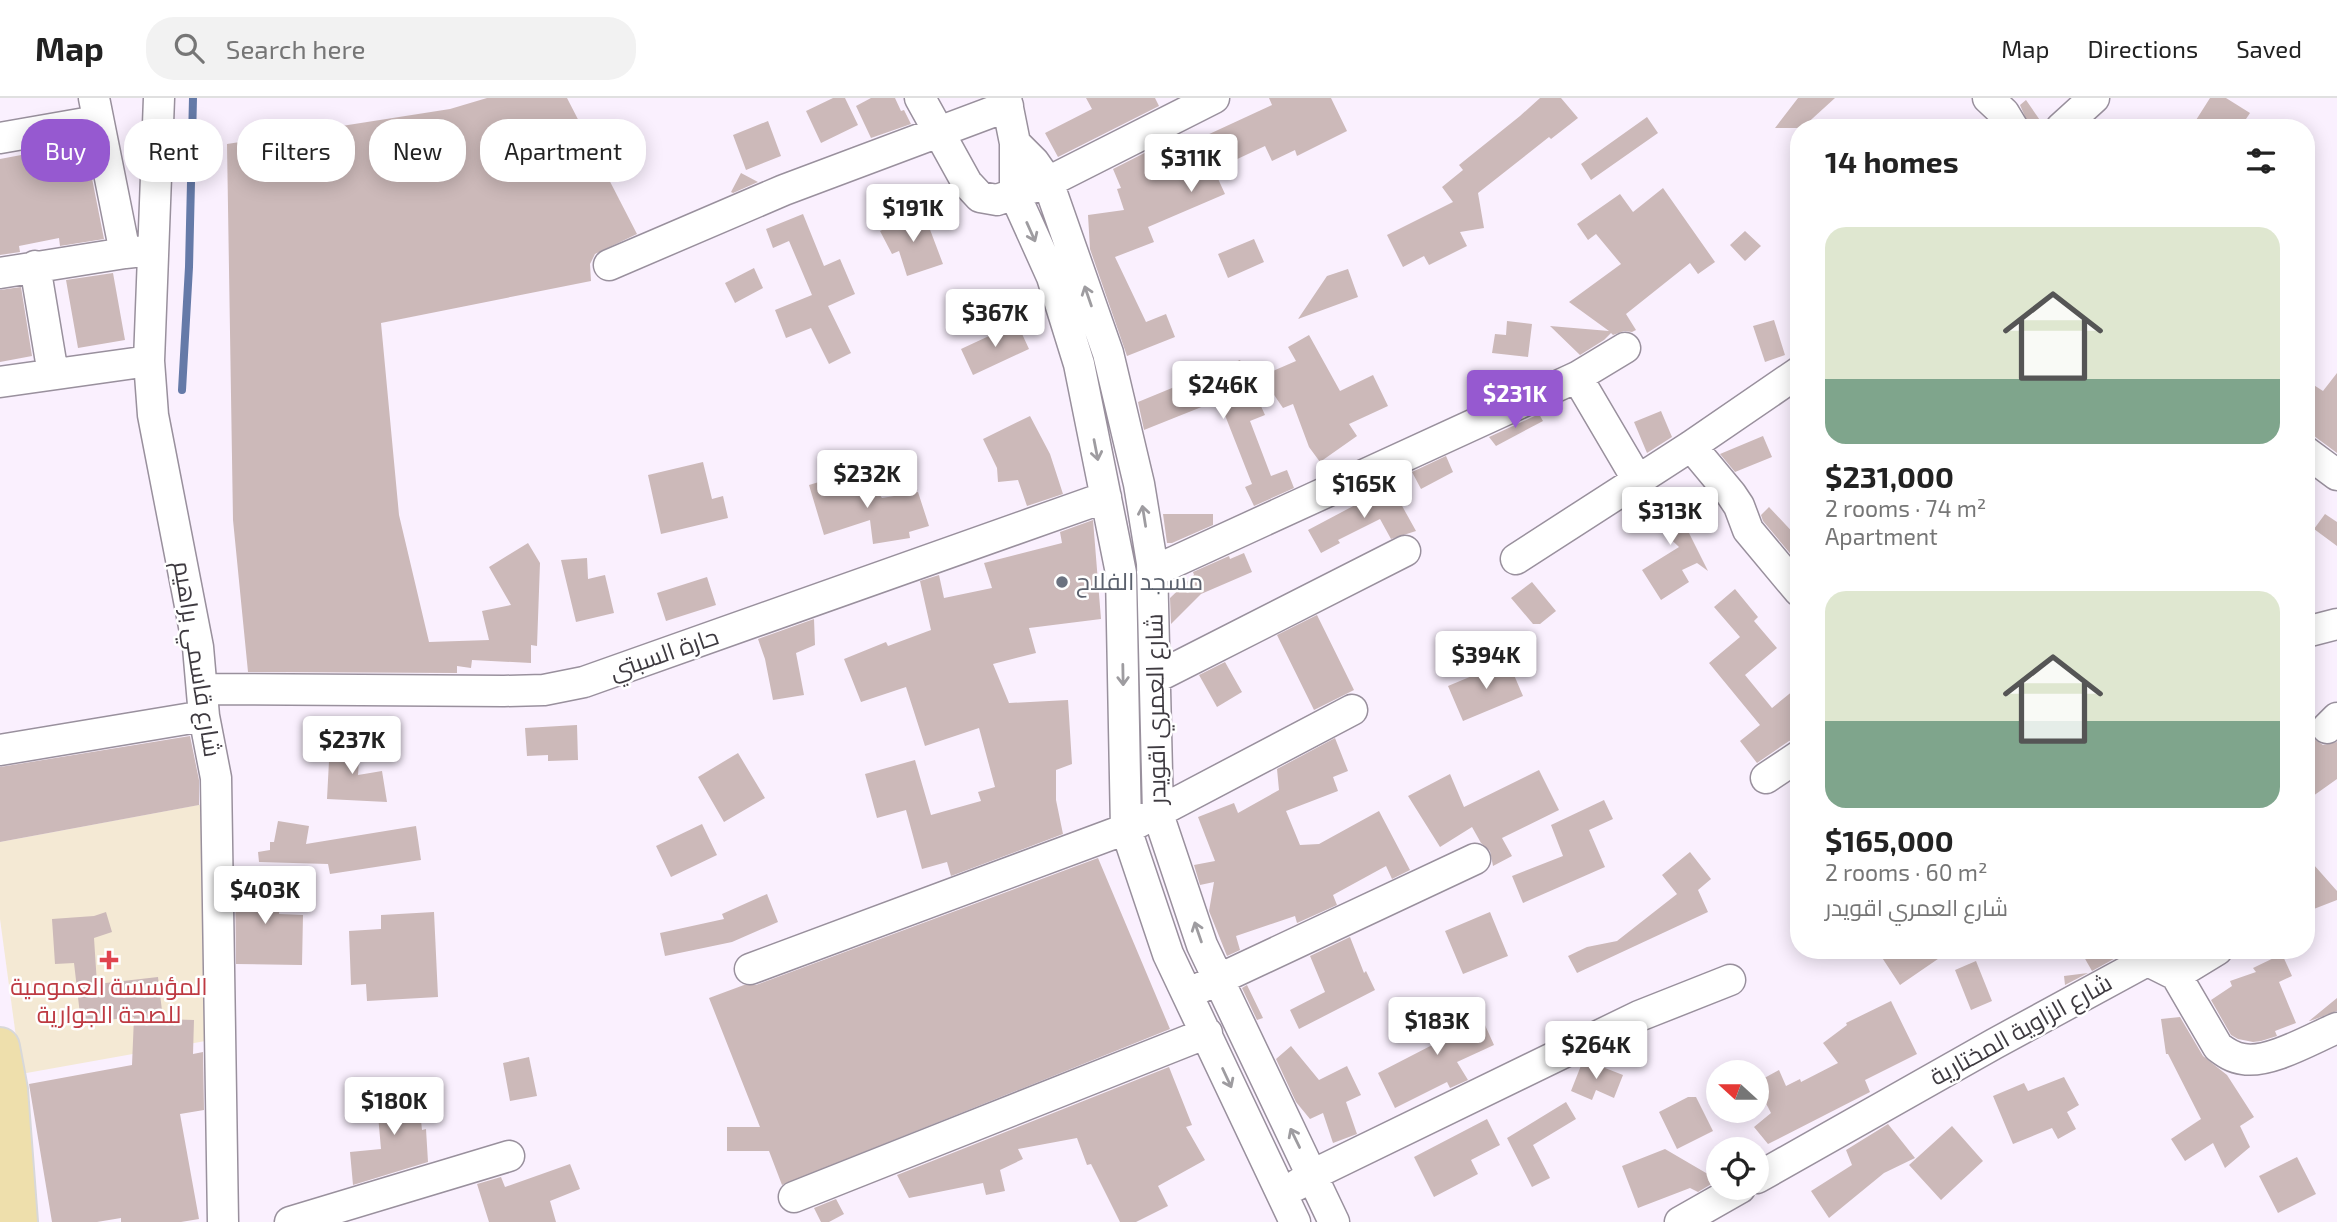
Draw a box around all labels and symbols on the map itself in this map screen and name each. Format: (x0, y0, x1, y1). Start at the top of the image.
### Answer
pin: $311K (1142, 134, 1240, 194)
pin: $191K (864, 184, 962, 244)
one-way arrow (1025, 221, 1038, 243)
one-way arrow (1081, 286, 1093, 308)
pin: $367K (946, 289, 1044, 349)
pin: $246K (1174, 362, 1272, 421)
pin: $231K (1466, 370, 1564, 430)
one-way arrow (1090, 438, 1104, 461)
pin: $232K (818, 450, 916, 510)
pin: $165K (1315, 460, 1413, 520)
pin: $313K (1621, 488, 1719, 547)
one-way arrow (1137, 505, 1150, 528)
street label: شارع قاسمي براهيم (163, 559, 228, 760)
place label: مسجد الفلاح (1076, 566, 1203, 598)
marker: مسجد الفلاح (1054, 574, 1070, 590)
street label: شارع العمري اقويدر (1138, 613, 1176, 807)
street label: حارة السبتي (605, 620, 724, 690)
pin: $394K (1437, 632, 1535, 691)
one-way arrow (1117, 663, 1130, 686)
pin: $237K (303, 716, 401, 776)
pin: $403K (216, 866, 314, 926)
one-way arrow (1191, 922, 1203, 944)
marker: المؤسسة العمومية للصحة الجوارية (99, 950, 119, 970)
street label: شارع الزاوية المختارية (1924, 967, 2118, 1093)
place label: المؤسسة العمومية للصحة الجوارية (10, 971, 208, 1028)
pin: $183K (1388, 998, 1486, 1057)
pin: $264K (1547, 1021, 1645, 1081)
north arrow (1706, 1060, 1769, 1124)
one-way arrow (1221, 1067, 1235, 1088)
pin: $180K (345, 1077, 443, 1137)
one-way arrow (1287, 1128, 1301, 1149)

